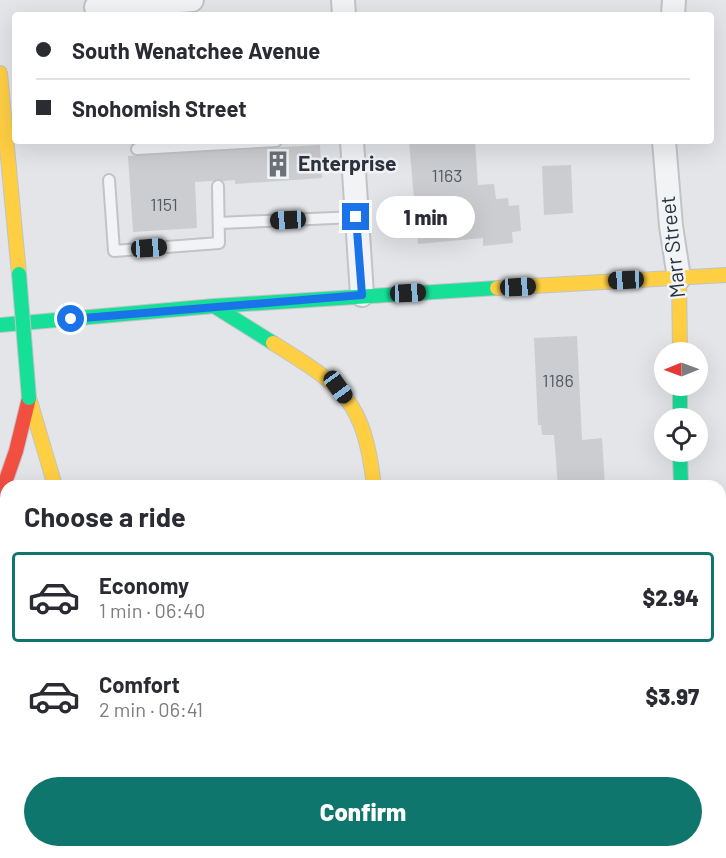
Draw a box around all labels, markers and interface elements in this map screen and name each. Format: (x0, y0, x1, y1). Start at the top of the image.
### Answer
text: South Wenatchee Avenue (72, 37, 320, 63)
text: Snohomish Street (72, 95, 247, 121)
building icon: Enterprise (263, 149, 293, 179)
place label: Enterprise (298, 150, 396, 175)
house number: 1163 (431, 164, 463, 186)
house number: 1151 (150, 193, 178, 215)
street label: Marr Street (654, 195, 689, 299)
callout: 1 min (377, 196, 476, 238)
route end (342, 203, 369, 230)
text: 1 min (404, 205, 447, 229)
car (270, 210, 306, 230)
car (130, 238, 168, 258)
car (608, 270, 644, 290)
car (500, 277, 536, 297)
car (390, 283, 426, 303)
route start (57, 305, 84, 332)
north arrow (654, 342, 708, 396)
map controls (654, 342, 708, 462)
car (320, 367, 356, 407)
house number: 1186 (542, 369, 574, 391)
button: locate (654, 408, 708, 462)
text: Choose a ride (24, 500, 186, 532)
icon: car (27, 570, 81, 624)
text: Economy (99, 572, 189, 598)
text: $2.94 (642, 584, 699, 610)
text: 1 min · 06:40 (99, 598, 205, 622)
icon: car (27, 669, 81, 723)
text: Comfort (99, 671, 180, 697)
text: $3.97 (646, 683, 699, 709)
text: 2 min · 06:41 (99, 697, 203, 721)
button: Confirm (24, 777, 702, 846)

